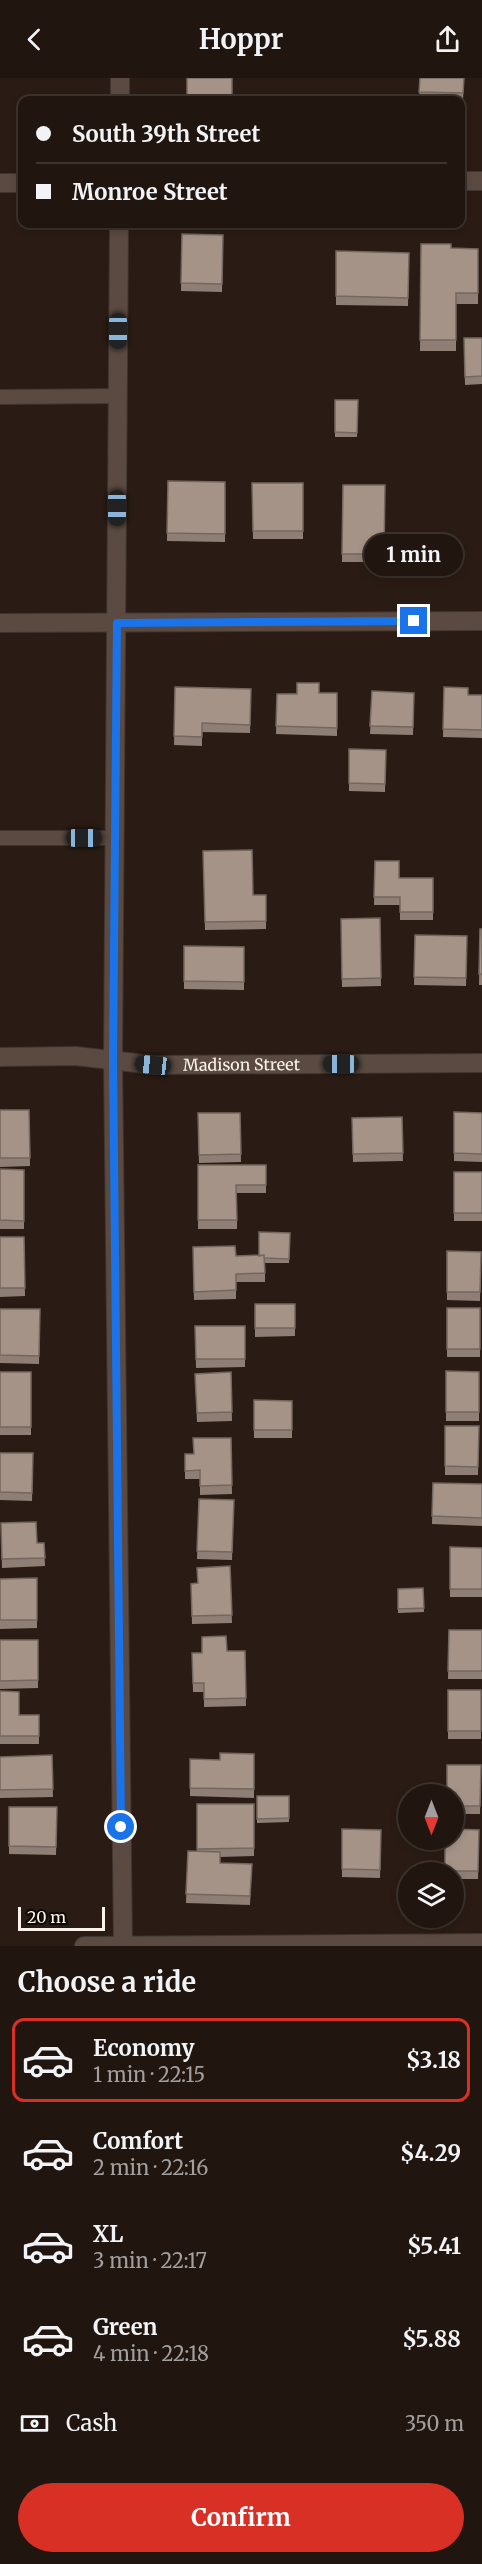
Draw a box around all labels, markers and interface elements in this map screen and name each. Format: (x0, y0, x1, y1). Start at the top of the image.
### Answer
text: Hoppr (199, 22, 283, 56)
icon: back (18, 23, 51, 56)
icon: share (431, 23, 464, 56)
text: South 39th Street (72, 120, 260, 148)
text: Monroe Street (72, 178, 228, 206)
car (109, 313, 127, 349)
car (108, 490, 126, 526)
callout: 1 min (364, 534, 464, 576)
text: 1 min (386, 542, 441, 567)
route end (400, 607, 427, 634)
car (66, 829, 102, 847)
car (134, 1054, 172, 1076)
street label: Madison Street (183, 1054, 301, 1075)
car (323, 1055, 359, 1073)
north arrow (398, 1784, 464, 1850)
map controls (398, 1784, 464, 1928)
route start (107, 1813, 134, 1840)
button: layers (398, 1862, 464, 1928)
scale bar (18, 1904, 105, 1932)
text: 20 m (27, 1907, 66, 1927)
text: Choose a ride (18, 1965, 196, 1999)
icon: car (21, 2033, 75, 2087)
text: Economy (93, 2034, 194, 2062)
text: $3.18 (406, 2046, 461, 2074)
text: 1 min · 22:15 (93, 2062, 205, 2087)
icon: car (21, 2126, 75, 2180)
text: Comfort (93, 2127, 183, 2155)
text: $4.29 (400, 2139, 461, 2167)
text: 2 min · 22:16 (93, 2155, 208, 2180)
icon: car (21, 2219, 75, 2273)
text: XL (93, 2220, 123, 2248)
text: $5.41 (407, 2232, 461, 2260)
text: 3 min · 22:17 (93, 2248, 207, 2273)
icon: car (21, 2312, 75, 2366)
text: Green (93, 2313, 157, 2341)
text: $5.88 (402, 2325, 461, 2353)
text: 4 min · 22:18 (93, 2341, 209, 2366)
icon: cash (18, 2407, 51, 2440)
text: Cash (66, 2409, 117, 2437)
text: 350 m (405, 2411, 464, 2436)
button: Confirm (18, 2483, 464, 2552)

